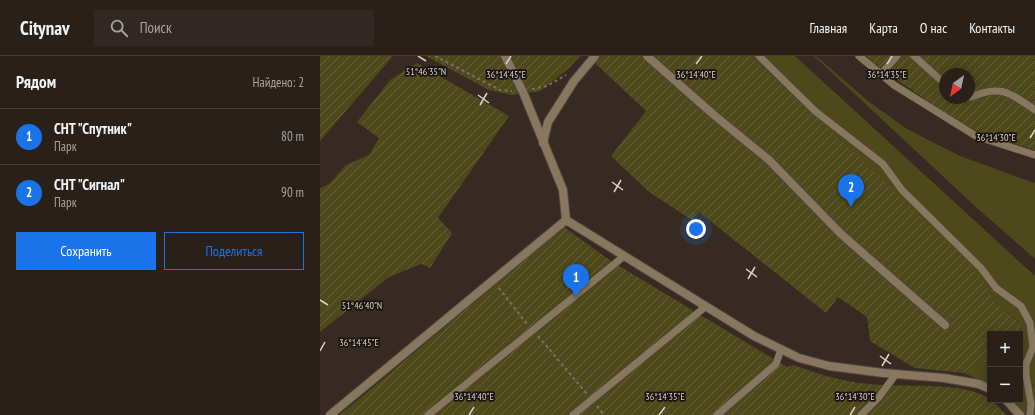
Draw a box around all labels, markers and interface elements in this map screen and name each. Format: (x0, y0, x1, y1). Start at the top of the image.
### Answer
search box (94, 10, 374, 46)
text: Citynav (20, 16, 70, 40)
icon: search (108, 17, 130, 39)
text: Поиск (140, 18, 172, 37)
text: Главная (809, 19, 847, 37)
text: Карта (869, 19, 898, 37)
text: О нас (920, 19, 947, 37)
text: Контакты (969, 19, 1015, 37)
text: 51°46'35"N (406, 65, 446, 78)
text: 36°14'45"E (486, 68, 526, 81)
text: 36°14'40"E (676, 68, 716, 81)
text: 36°14'35"E (867, 68, 907, 81)
north arrow (939, 68, 975, 104)
text: Рядом (16, 71, 56, 93)
text: Найдено: 2 (253, 74, 304, 91)
text: СНТ "Спутник" (54, 119, 132, 138)
text: 1 (26, 128, 32, 145)
text: 80 m (281, 128, 304, 145)
text: 36°14'30"E (976, 131, 1016, 144)
text: Парк (54, 138, 77, 155)
pin: 2 (838, 174, 864, 207)
text: СНТ "Сигнал" (54, 175, 125, 194)
text: 2 (26, 184, 32, 201)
text: 90 m (281, 184, 304, 201)
text: Парк (54, 194, 77, 211)
your location (686, 219, 706, 239)
button: Сохранить (16, 232, 156, 270)
button: Поделиться (164, 232, 304, 270)
pin: 1 (563, 264, 589, 297)
text: 51°46'40"N (342, 299, 382, 312)
map controls (987, 331, 1023, 403)
button: + (987, 331, 1023, 367)
text: 36°14'45"E (339, 336, 379, 349)
button: − (987, 367, 1023, 403)
text: 36°14'40"E (454, 390, 494, 403)
text: 36°14'35"E (645, 390, 685, 403)
text: 36°14'30"E (835, 390, 875, 403)

